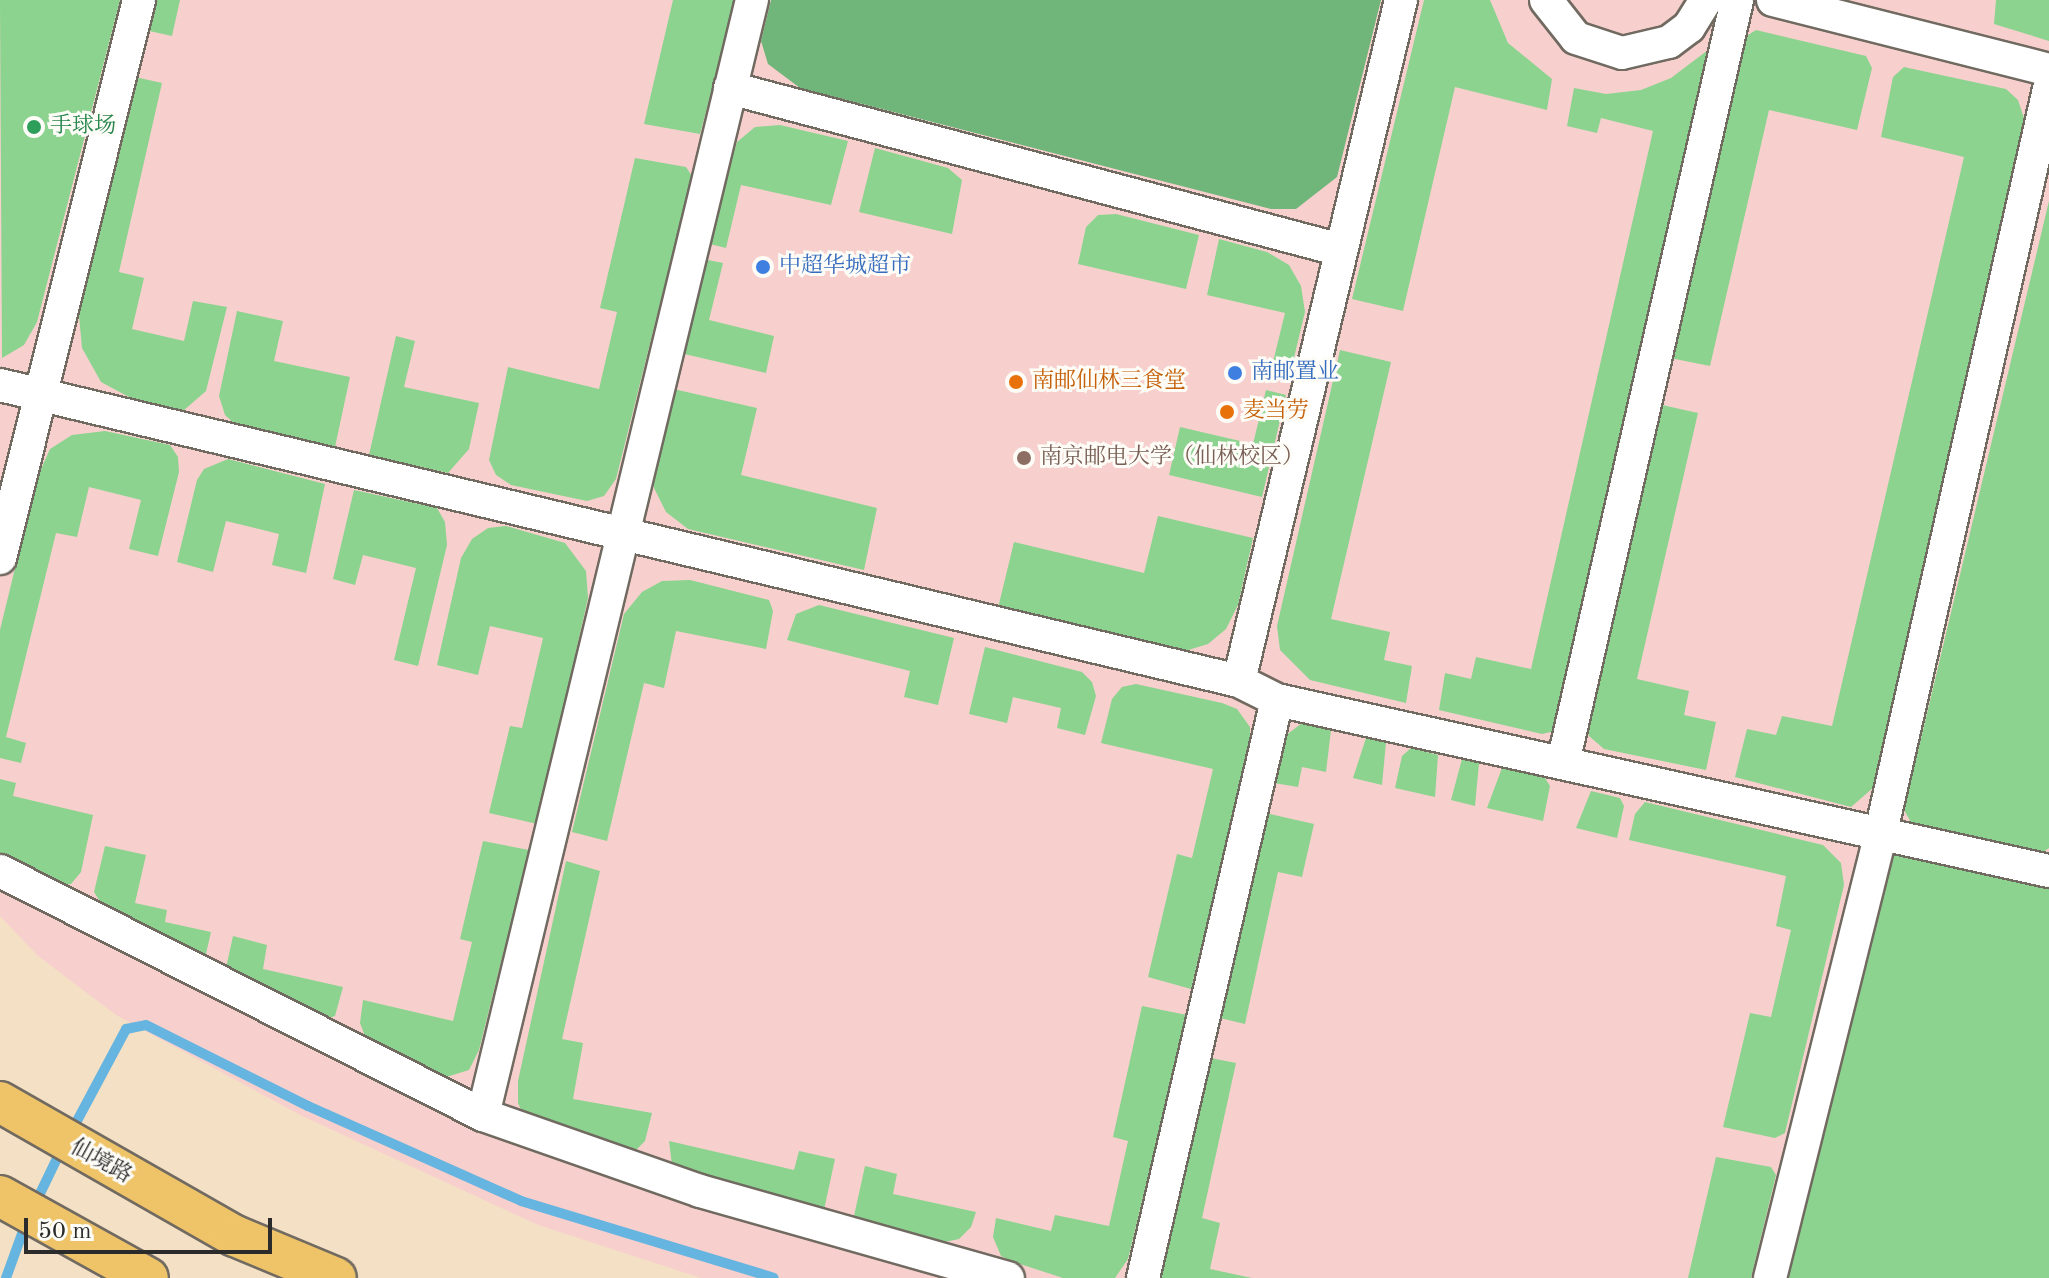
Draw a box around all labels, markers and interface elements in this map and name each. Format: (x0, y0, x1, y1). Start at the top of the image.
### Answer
place label: 手球场 (50, 114, 116, 140)
marker: 手球场 (25, 118, 43, 136)
place label: 中超华城超市 (779, 254, 911, 280)
marker: 中超华城超市 (754, 258, 772, 276)
place label: 南邮置业 (1251, 360, 1339, 386)
marker: 南邮置业 (1226, 364, 1244, 382)
place label: 南邮仙林三食堂 (1032, 369, 1186, 395)
marker: 南邮仙林三食堂 (1007, 373, 1025, 391)
place label: 麦当劳 (1243, 399, 1309, 425)
marker: 麦当劳 (1218, 403, 1236, 421)
place label: 南京邮电大学（仙林校区） (1040, 445, 1304, 471)
marker: 南京邮电大学（仙林校区） (1015, 449, 1033, 467)
street label: 仙境路 (66, 1134, 136, 1190)
scale bar (28, 1202, 276, 1252)
text: 50 m (38, 1220, 92, 1244)

